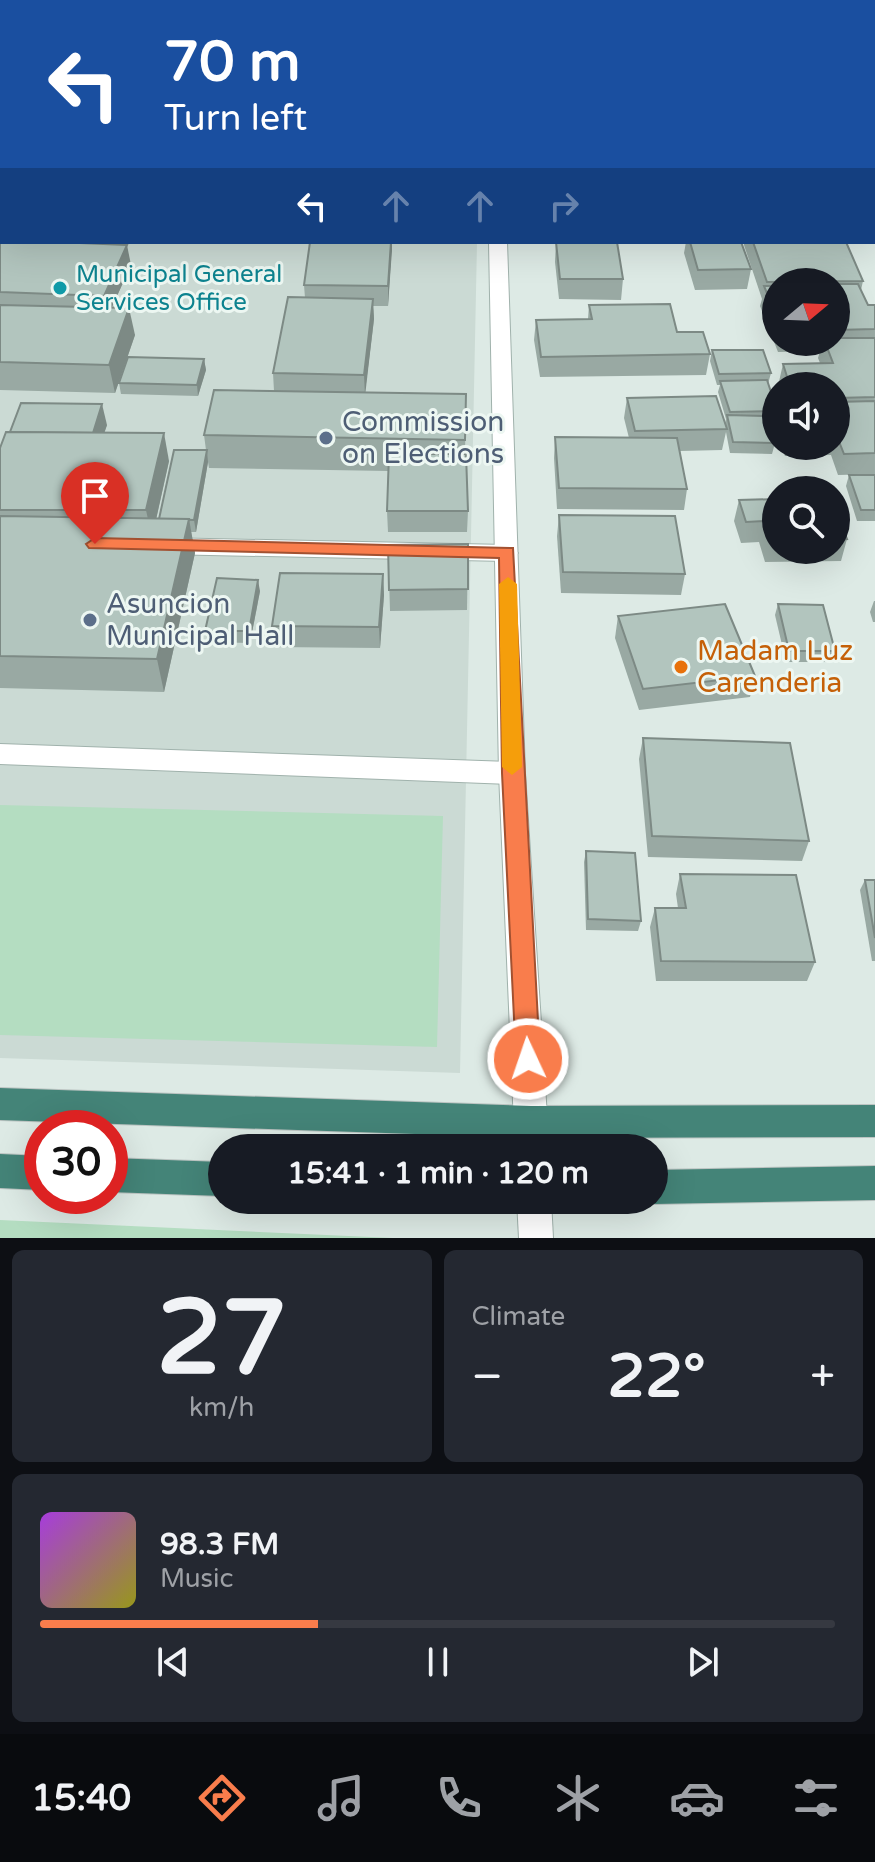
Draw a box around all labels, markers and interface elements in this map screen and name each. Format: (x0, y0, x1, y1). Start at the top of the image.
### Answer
text: 70 m (164, 29, 300, 96)
icon: left (32, 32, 136, 136)
text: Turn left (164, 97, 307, 140)
icon: left (290, 184, 334, 228)
icon: ahead (374, 184, 418, 228)
icon: ahead (458, 184, 502, 228)
icon: right (542, 184, 586, 228)
place label: Municipal General Services Office (76, 260, 282, 317)
north arrow (762, 268, 850, 356)
map controls (762, 268, 850, 564)
marker: Municipal General Services Office (51, 279, 69, 297)
button: sound (762, 372, 850, 460)
place label: Commission on Elections (342, 405, 504, 471)
marker: Commission on Elections (317, 429, 335, 447)
pin (61, 462, 129, 544)
icon: arrive (73, 474, 117, 518)
button: search (762, 476, 850, 564)
place label: Asuncion Municipal Hall (106, 587, 294, 653)
marker: Asuncion Municipal Hall (81, 611, 99, 629)
place label: Madam Luz Carenderia (697, 634, 853, 700)
marker: Madam Luz Carenderia (672, 658, 690, 676)
position arrow (486, 1017, 570, 1101)
speed limit sign: 30 (24, 1110, 128, 1214)
text: 15:41 · 1 min · 120 m (287, 1155, 589, 1192)
text: 27 (156, 1277, 287, 1402)
text: Climate (472, 1301, 565, 1332)
text: 22° (608, 1341, 706, 1413)
text: − (472, 1351, 503, 1404)
text: + (810, 1351, 835, 1404)
text: km/h (189, 1392, 254, 1423)
text: 98.3 FM (160, 1526, 279, 1563)
text: Music (160, 1563, 233, 1594)
icon: previous (151, 1640, 195, 1684)
icon: pause (416, 1640, 460, 1684)
icon: next (681, 1640, 725, 1684)
icon: directions (194, 1770, 250, 1826)
icon: music (313, 1770, 369, 1826)
icon: phone (431, 1770, 487, 1826)
icon: climate (550, 1770, 606, 1826)
icon: car (669, 1770, 725, 1826)
icon: filters (788, 1770, 844, 1826)
text: 15:40 (31, 1777, 131, 1820)

